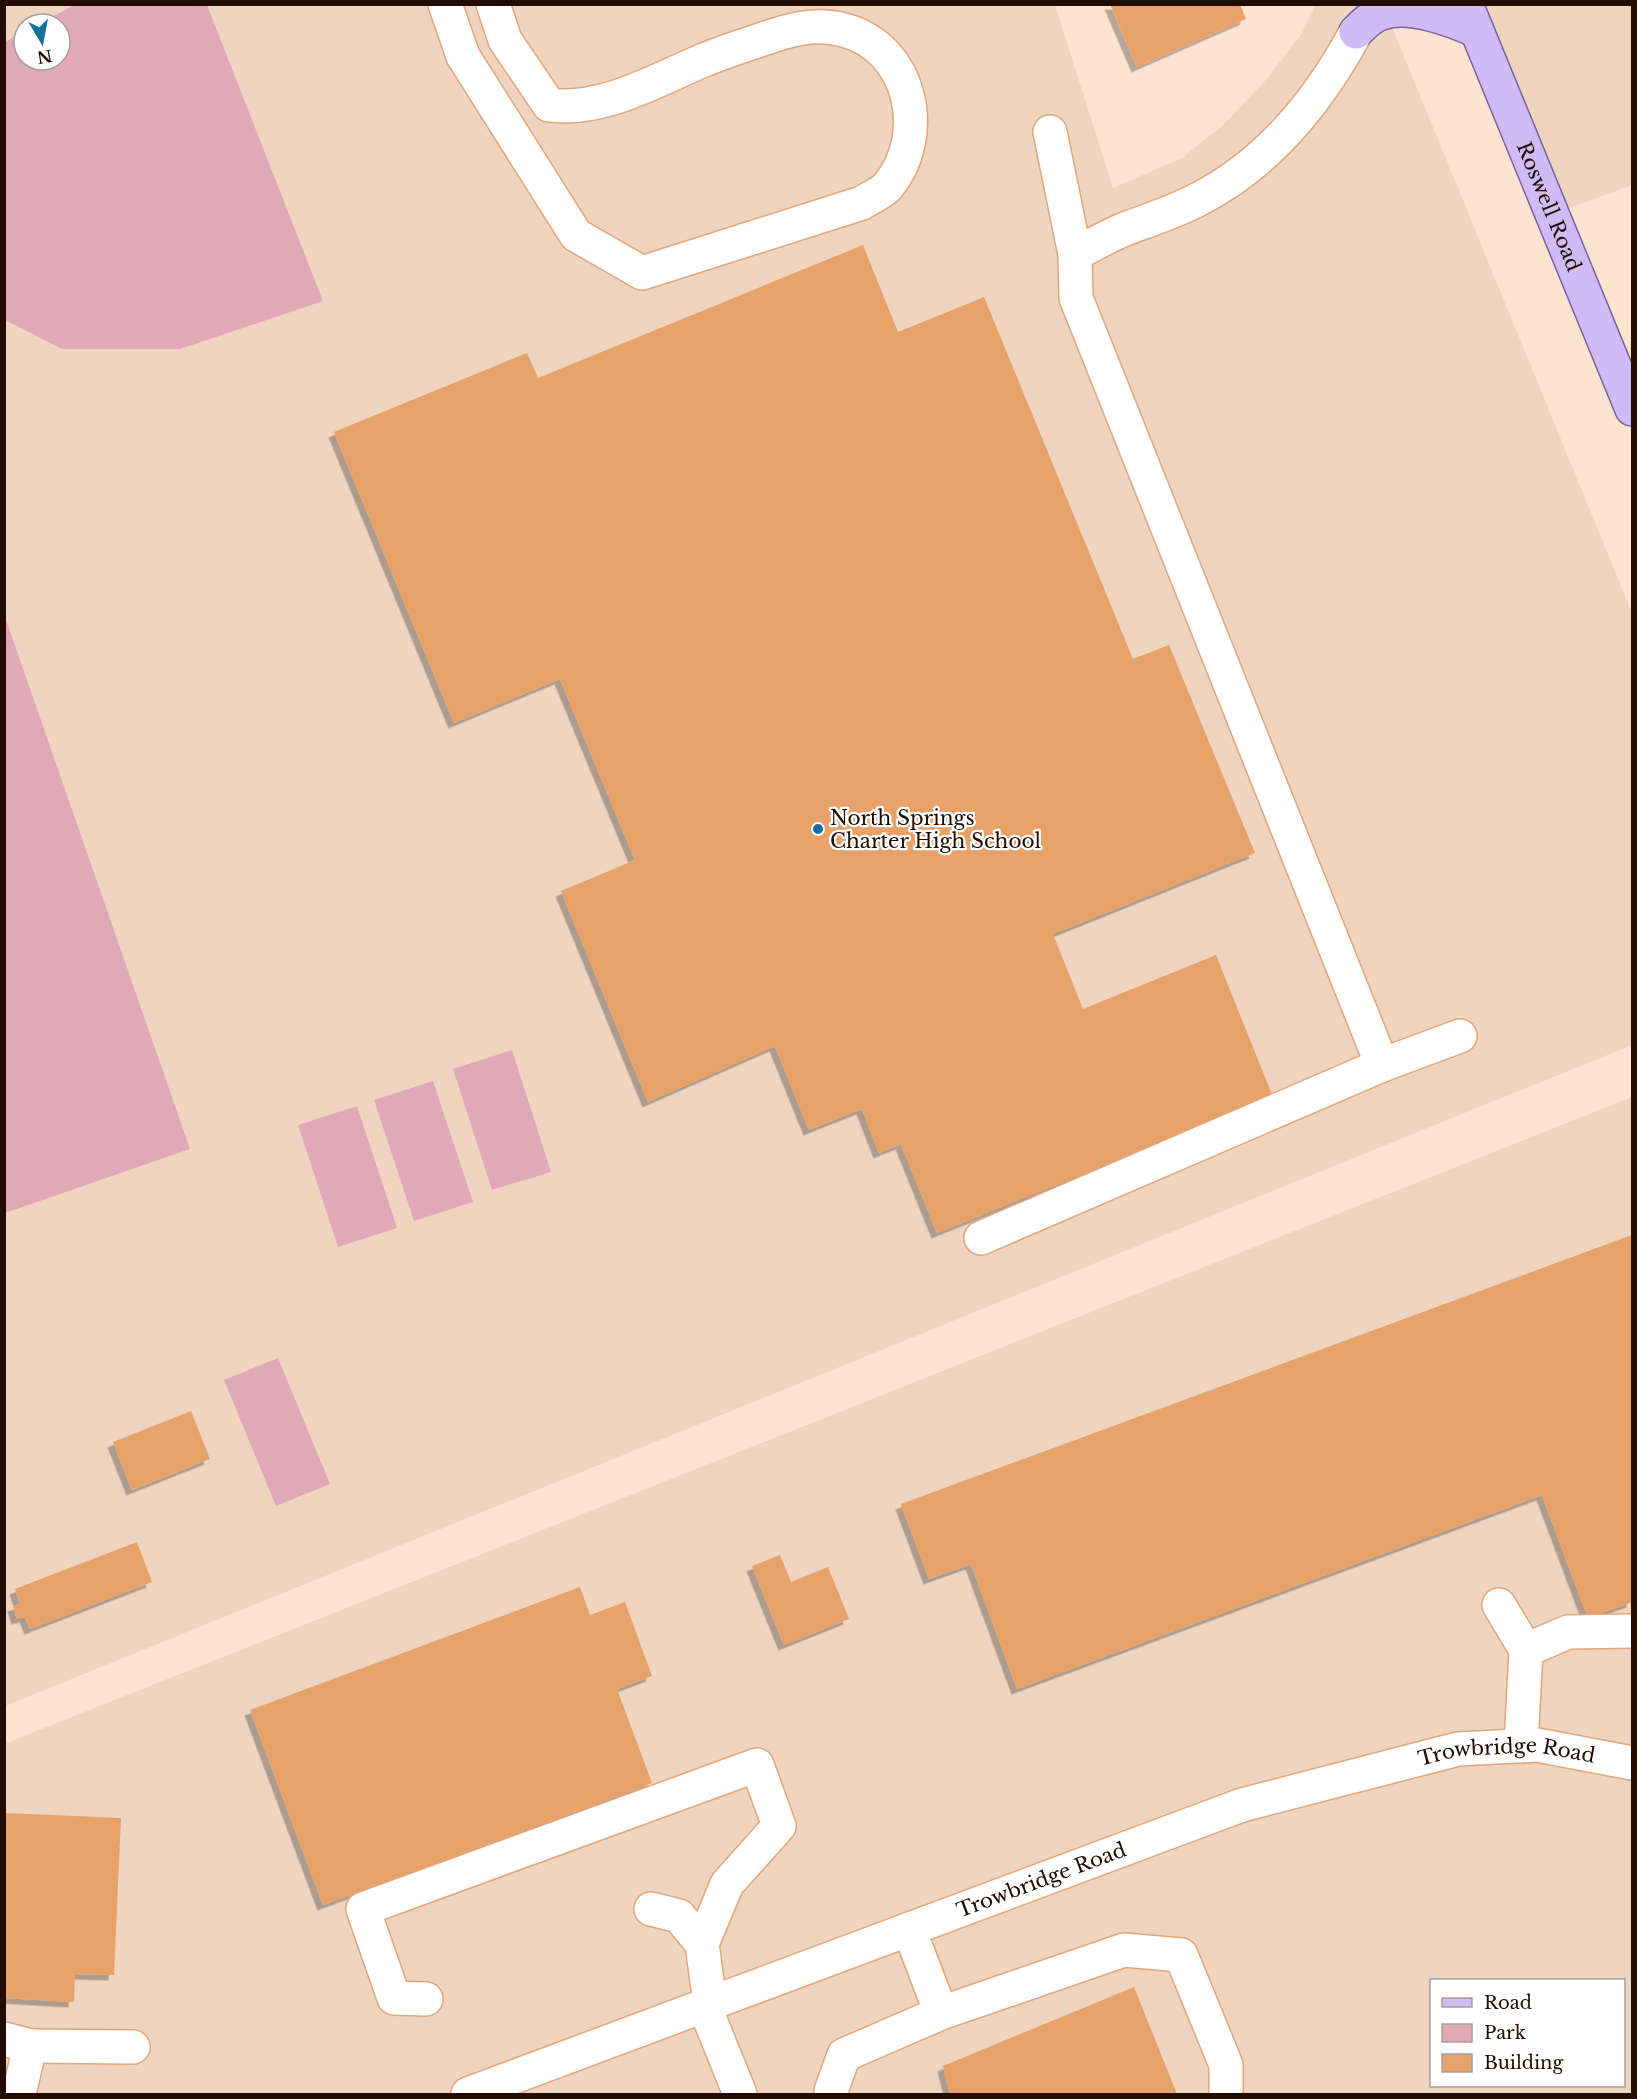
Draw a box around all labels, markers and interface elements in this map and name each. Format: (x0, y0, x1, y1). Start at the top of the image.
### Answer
north arrow (12, 12, 72, 72)
text: N (35, 46, 54, 68)
street label: Roswell Road (1512, 138, 1586, 275)
place label: North Springs Charter High School (830, 806, 1041, 853)
marker: North Springs Charter High School (811, 822, 825, 836)
street label: Trowbridge Road (1415, 1733, 1597, 1771)
street label: Trowbridge Road (953, 1837, 1129, 1922)
legend (1430, 1979, 1625, 2087)
text: Road (1484, 1992, 1532, 2014)
text: Park (1484, 2022, 1526, 2044)
text: Building (1484, 2052, 1563, 2074)

